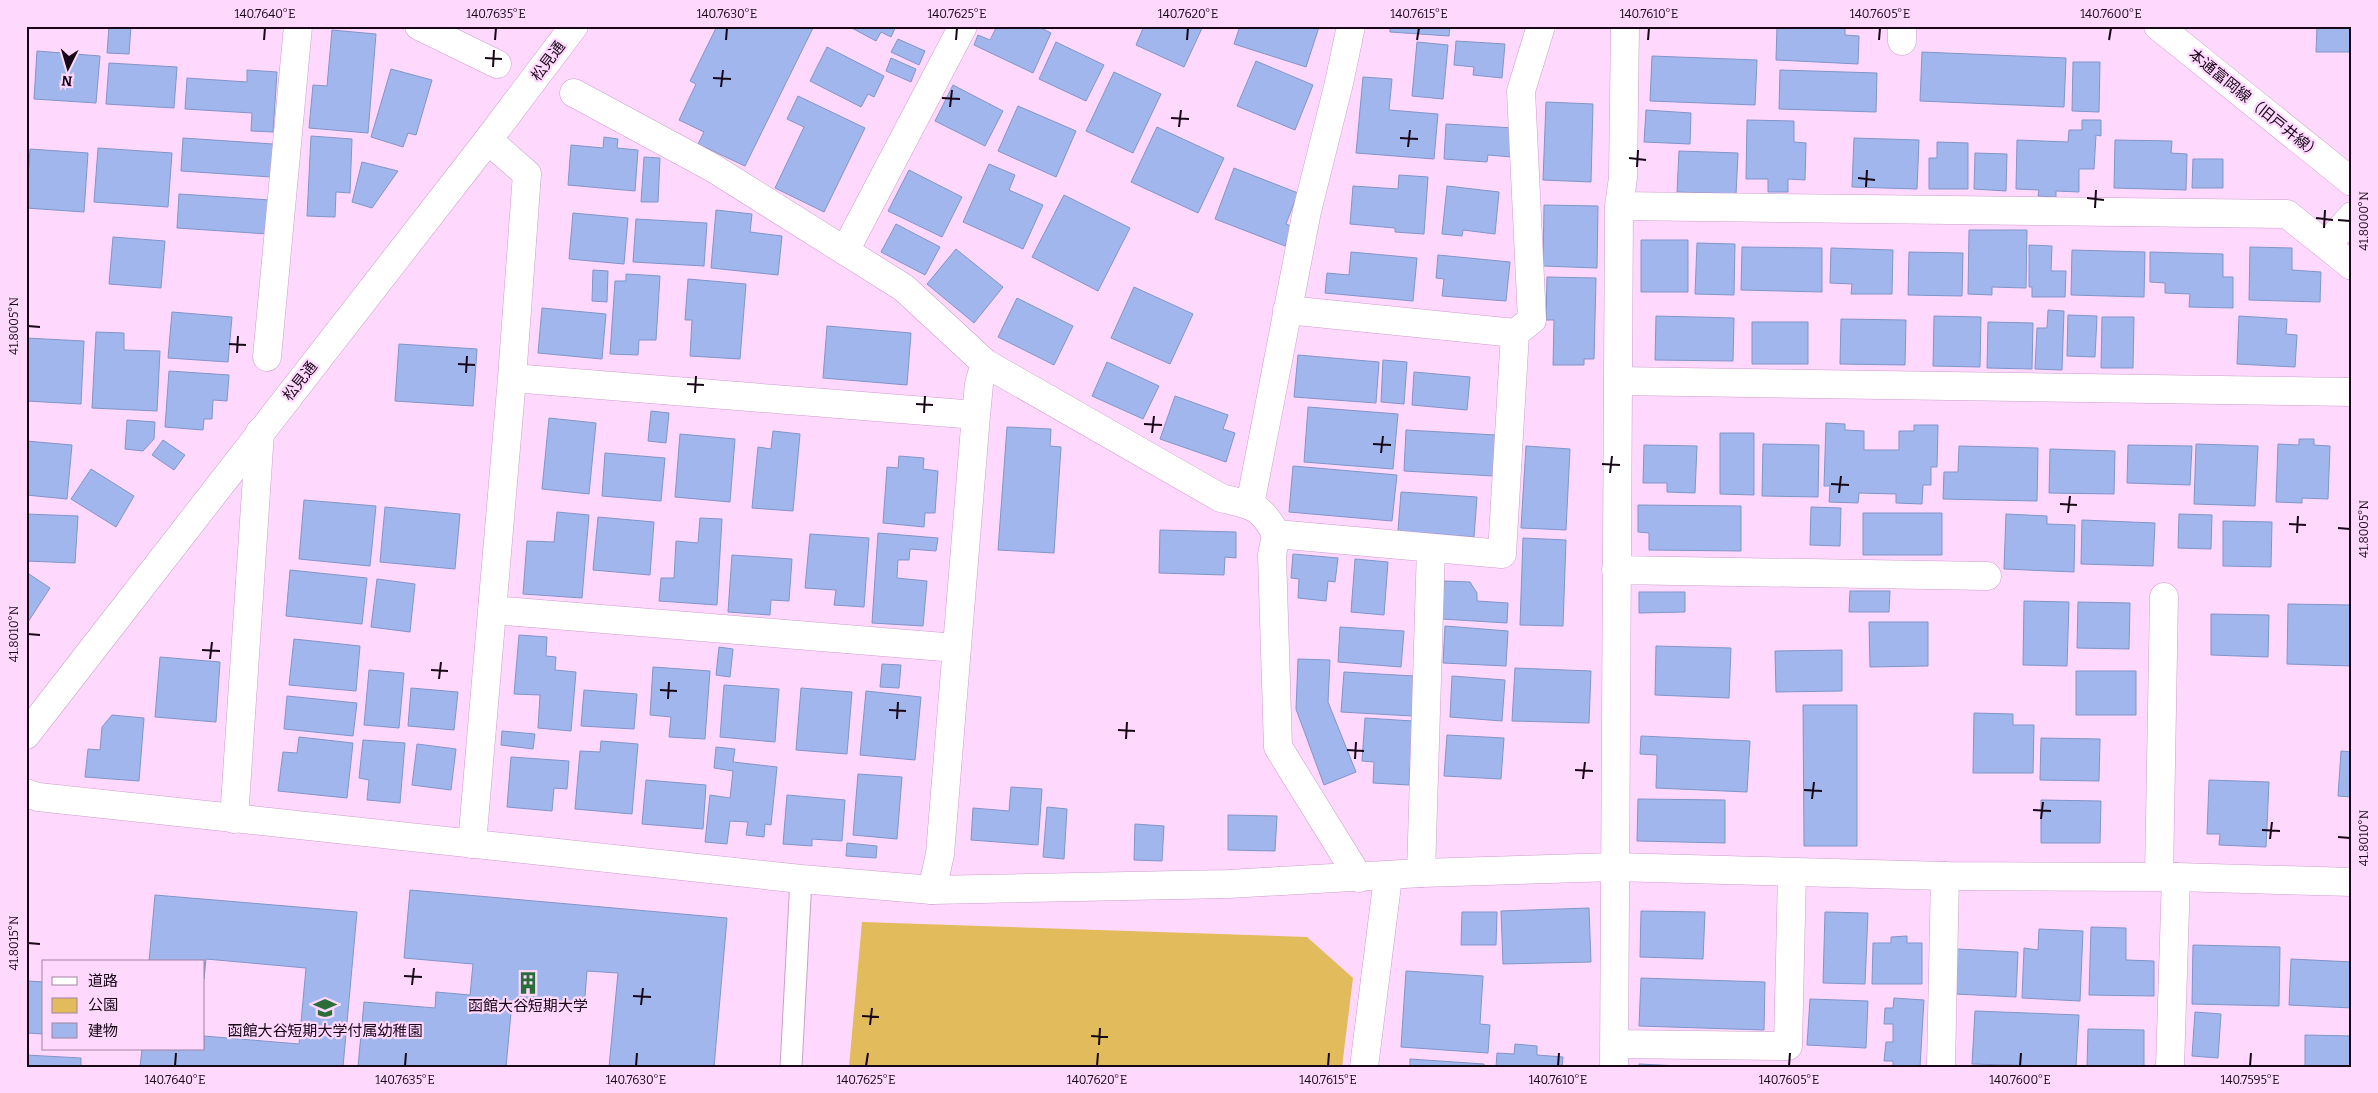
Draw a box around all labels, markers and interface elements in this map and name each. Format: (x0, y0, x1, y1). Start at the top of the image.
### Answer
text: 140.7640°E (235, 7, 295, 21)
text: 140.7635°E (466, 7, 526, 21)
text: 140.7630°E (697, 7, 757, 21)
text: 140.7625°E (927, 7, 987, 21)
text: 140.7620°E (1158, 7, 1218, 21)
text: 140.7615°E (1390, 7, 1448, 21)
text: 140.7610°E (1620, 7, 1678, 21)
text: 140.7605°E (1850, 7, 1910, 21)
text: 140.7600°E (2080, 7, 2142, 21)
street label: 松見通 (527, 38, 569, 84)
north arrow (42, 42, 92, 92)
street label: 本通富岡線（旧戸井線） (2185, 45, 2325, 163)
text: N (61, 71, 73, 89)
text: 41.8000°N (2357, 191, 2371, 251)
text: 41.8005°N (7, 296, 21, 355)
street label: 松見通 (279, 358, 321, 404)
text: 41.8005°N (2357, 499, 2371, 558)
text: 41.8010°N (7, 605, 21, 662)
text: 41.8010°N (2357, 809, 2371, 866)
text: 41.8015°N (7, 915, 21, 971)
legend (42, 960, 205, 1050)
building icon: 函館大谷短期大学 (515, 970, 541, 996)
text: 道路 (88, 972, 118, 990)
school or university icon: 函館大谷短期大学付属幼稚園 (312, 995, 338, 1021)
text: 公園 (88, 996, 118, 1014)
place label: 函館大谷短期大学 (468, 997, 588, 1015)
text: 建物 (88, 1022, 118, 1040)
place label: 函館大谷短期大学付属幼稚園 (227, 1022, 423, 1040)
text: 140.7640°E (145, 1073, 205, 1087)
text: 140.7635°E (375, 1073, 435, 1087)
text: 140.7630°E (606, 1073, 666, 1087)
text: 140.7625°E (836, 1073, 896, 1087)
text: 140.7620°E (1067, 1073, 1127, 1087)
text: 140.7615°E (1299, 1073, 1357, 1087)
text: 140.7610°E (1529, 1073, 1587, 1087)
text: 140.7605°E (1759, 1073, 1819, 1087)
text: 140.7600°E (1989, 1073, 2051, 1087)
text: 140.7595°E (2221, 1073, 2279, 1087)

